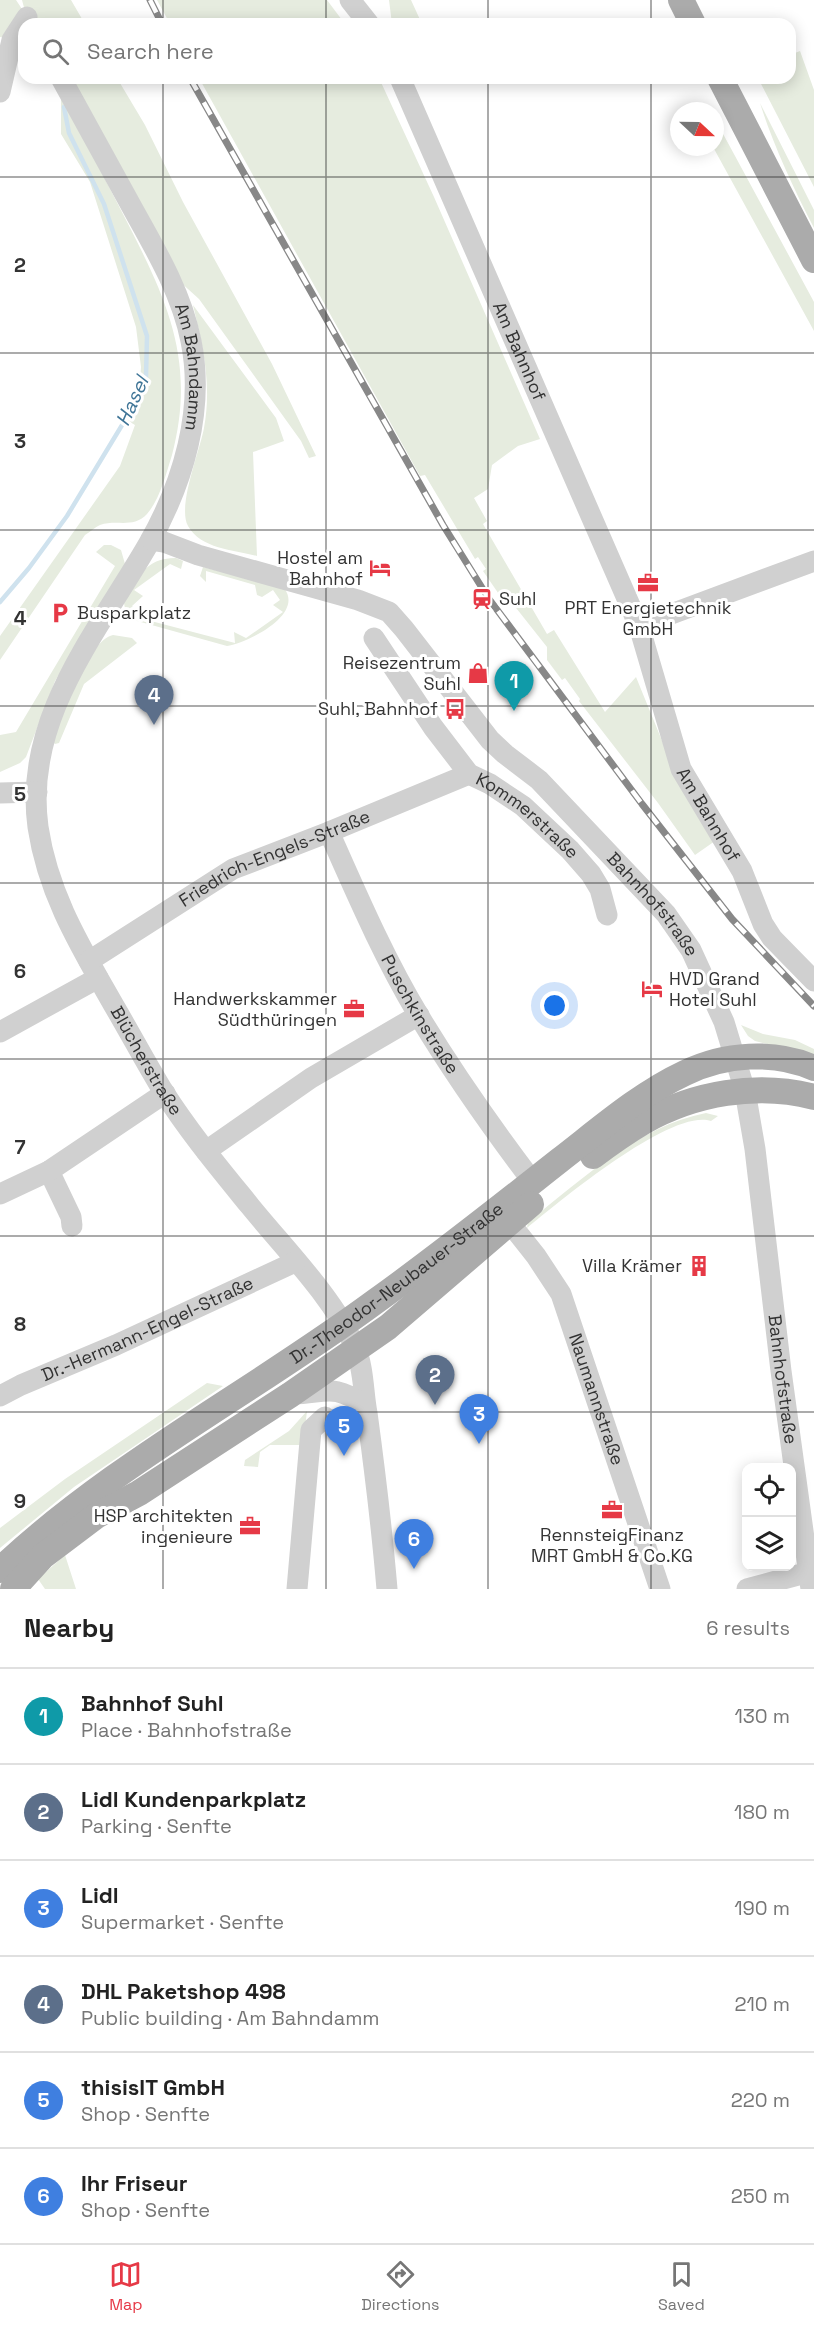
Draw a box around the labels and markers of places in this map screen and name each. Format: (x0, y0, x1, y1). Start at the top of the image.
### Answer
place label: Hostel am Bahnhof (277, 546, 363, 590)
hotel icon: Hostel am Bahnhof (368, 556, 392, 580)
office icon: PRT Energietechnik GmbH (636, 571, 660, 595)
station icon: Suhl (470, 587, 494, 611)
place label: Suhl (499, 587, 537, 610)
place label: PRT Energietechnik GmbH (565, 596, 732, 640)
parking icon: Busparkplatz (48, 601, 72, 625)
place label: Busparkplatz (77, 601, 191, 624)
place label: Reisezentrum Suhl (343, 651, 461, 695)
shop icon: Reisezentrum Suhl (466, 661, 490, 685)
pin: 1 (494, 662, 534, 711)
pin: 4 (134, 676, 174, 725)
place label: Suhl, Bahnhof (318, 697, 438, 720)
bus stop icon: Suhl, Bahnhof (443, 697, 467, 721)
place label: HVD Grand Hotel Suhl (669, 967, 760, 1011)
hotel icon: HVD Grand Hotel Suhl (640, 977, 664, 1001)
place label: Handwerkskammer Südthüringen (173, 987, 337, 1031)
office icon: Handwerkskammer Südthüringen (342, 997, 366, 1021)
place label: Villa Krämer (582, 1254, 682, 1277)
building icon: Villa Krämer (687, 1254, 711, 1278)
pin: 2 (416, 1356, 454, 1405)
pin: 3 (460, 1394, 498, 1444)
pin: 5 (324, 1406, 364, 1456)
office icon: RennsteigFinanz MRT GmbH & Co.KG (600, 1498, 624, 1522)
place label: HSP architekten ingenieure (94, 1504, 233, 1548)
office icon: HSP architekten ingenieure (238, 1514, 262, 1538)
pin: 6 (394, 1520, 434, 1569)
place label: RennsteigFinanz MRT GmbH & Co.KG (531, 1523, 693, 1567)

